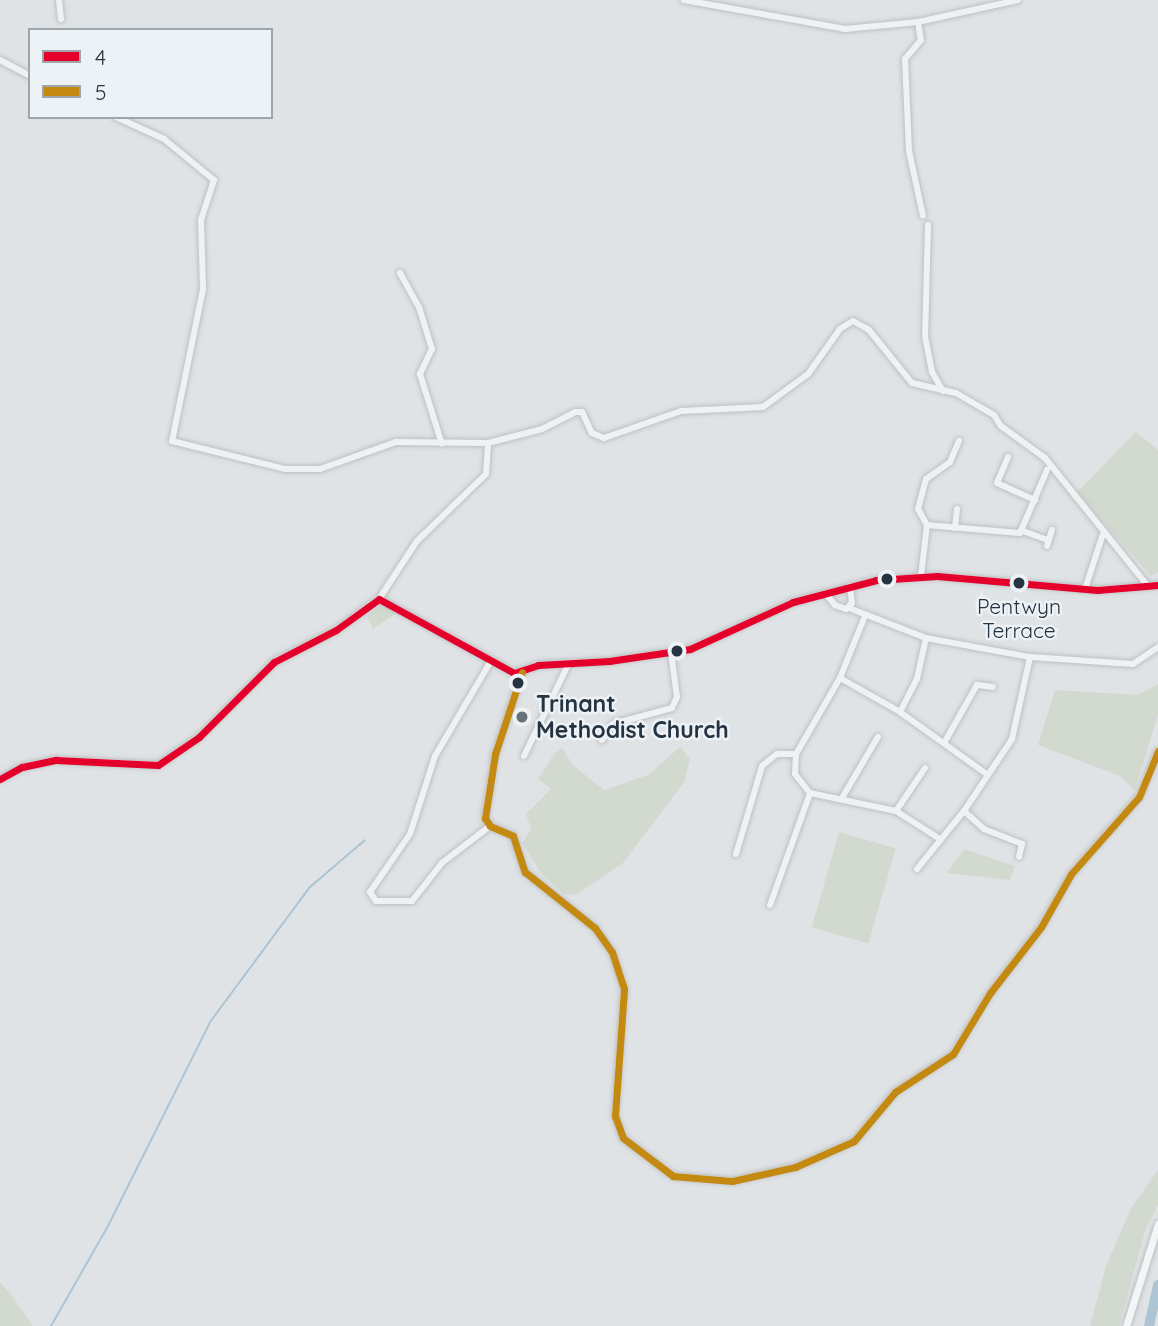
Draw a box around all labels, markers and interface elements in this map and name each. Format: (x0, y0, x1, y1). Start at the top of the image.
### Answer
legend (28, 28, 273, 119)
text: 4 (95, 44, 106, 70)
text: 5 (95, 79, 106, 105)
unlabelled marker (880, 572, 894, 586)
marker: Pentwyn Terrace (1012, 576, 1026, 590)
place label: Pentwyn Terrace (977, 593, 1061, 643)
unlabelled marker (670, 644, 684, 658)
unlabelled marker (511, 676, 525, 690)
place label: Trinant Methodist Church (536, 690, 729, 744)
marker: Trinant Methodist Church (514, 709, 530, 725)

